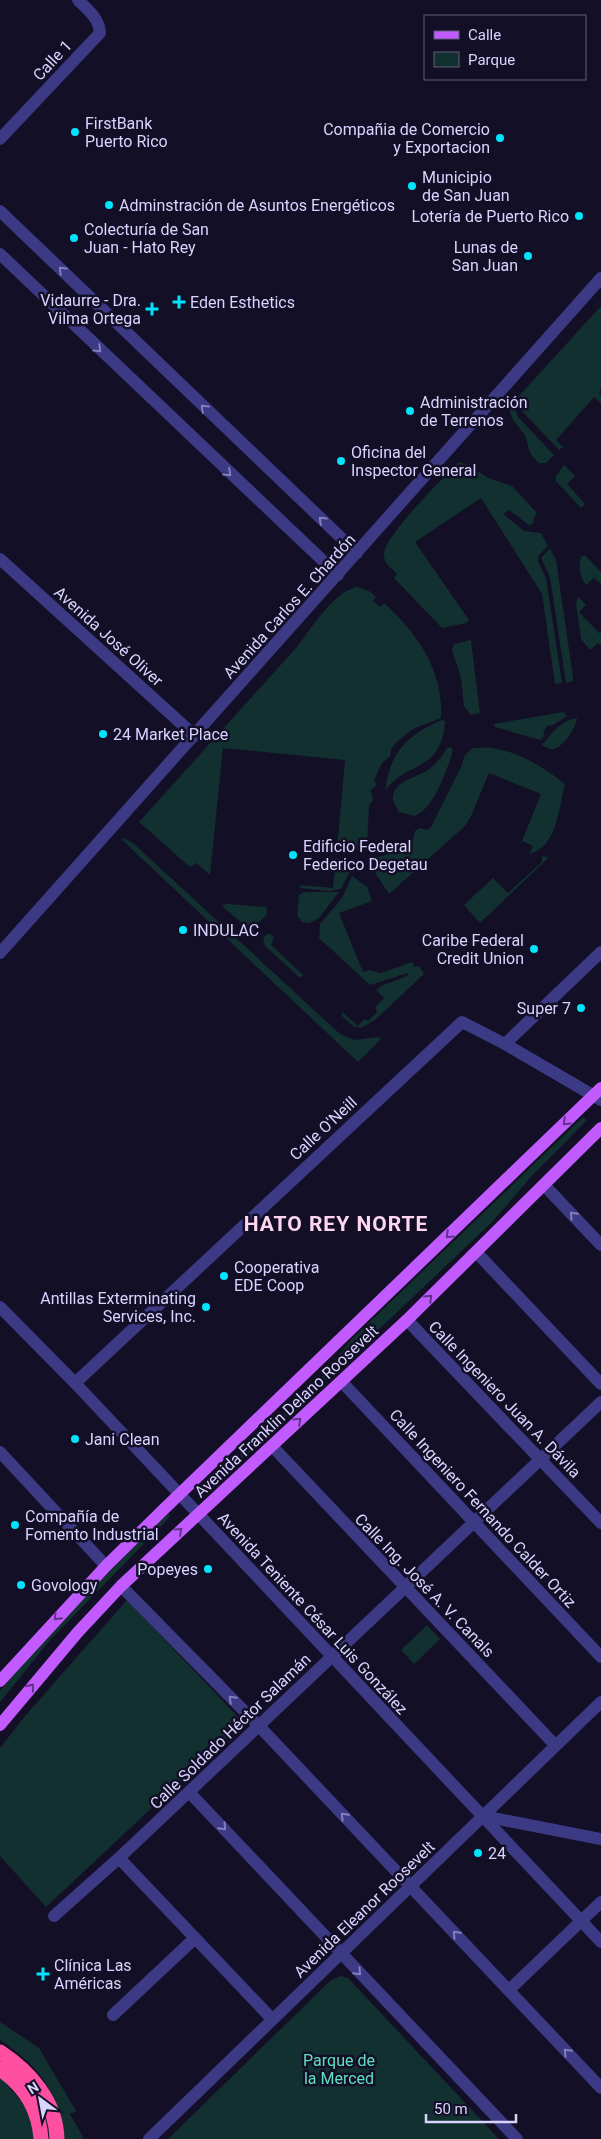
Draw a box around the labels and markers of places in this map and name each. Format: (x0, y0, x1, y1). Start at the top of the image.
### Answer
place label: FirstBank Puerto Rico (85, 114, 168, 151)
place label: Compañia de Comercio y Exportacion (323, 120, 490, 157)
marker: FirstBank Puerto Rico (69, 126, 81, 138)
marker: Compañia de Comercio y Exportacion (494, 132, 506, 144)
place label: Municipio de San Juan (422, 168, 510, 205)
marker: Municipio de San Juan (406, 180, 418, 192)
place label: Adminstración de Asuntos Energéticos (119, 196, 395, 215)
marker: Adminstración de Asuntos Energéticos (103, 199, 115, 211)
place label: Lotería de Puerto Rico (411, 207, 569, 226)
marker: Lotería de Puerto Rico (573, 210, 585, 222)
place label: Colecturía de San Juan - Hato Rey (84, 220, 209, 257)
marker: Colecturía de San Juan - Hato Rey (68, 232, 80, 244)
place label: Lunas de San Juan (452, 238, 518, 275)
marker: Lunas de San Juan (522, 250, 534, 262)
place label: Vidaurre - Dra. Vilma Ortega (40, 291, 141, 328)
place label: Eden Esthetics (190, 293, 295, 312)
marker: Eden Esthetics (172, 295, 186, 309)
marker: Vidaurre - Dra. Vilma Ortega (145, 302, 159, 316)
place label: Administración de Terrenos (420, 393, 528, 430)
marker: Administración de Terrenos (404, 405, 416, 417)
place label: Oficina del Inspector General (351, 443, 476, 480)
marker: Oficina del Inspector General (335, 455, 347, 467)
place label: 24 Market Place (113, 725, 228, 744)
marker: 24 Market Place (97, 728, 109, 740)
place label: Edificio Federal Federico Degetau (303, 837, 428, 874)
marker: Edificio Federal Federico Degetau (287, 849, 299, 861)
place label: INDULAC (193, 921, 259, 940)
marker: INDULAC (177, 924, 189, 936)
place label: Caribe Federal Credit Union (422, 931, 524, 968)
marker: Caribe Federal Credit Union (528, 943, 540, 955)
place label: Super 7 (517, 999, 571, 1018)
marker: Super 7 (575, 1002, 587, 1014)
place label: Cooperativa EDE Coop (234, 1258, 319, 1295)
marker: Cooperativa EDE Coop (218, 1270, 230, 1282)
place label: Antillas Exterminating Services, Inc. (40, 1289, 196, 1326)
marker: Antillas Exterminating Services, Inc. (200, 1301, 212, 1313)
place label: Jani Clean (85, 1430, 160, 1449)
marker: Jani Clean (69, 1433, 81, 1445)
place label: Compañía de Fomento Industrial (25, 1507, 159, 1544)
marker: Compañía de Fomento Industrial (9, 1519, 21, 1531)
place label: Popeyes (137, 1560, 198, 1579)
marker: Popeyes (202, 1563, 214, 1575)
place label: Govology (31, 1576, 98, 1595)
marker: Govology (15, 1579, 27, 1591)
place label: 24 (488, 1844, 506, 1863)
marker: 24 (472, 1847, 484, 1859)
place label: Clínica Las Américas (54, 1956, 132, 1993)
marker: Clínica Las Américas (36, 1967, 50, 1981)

